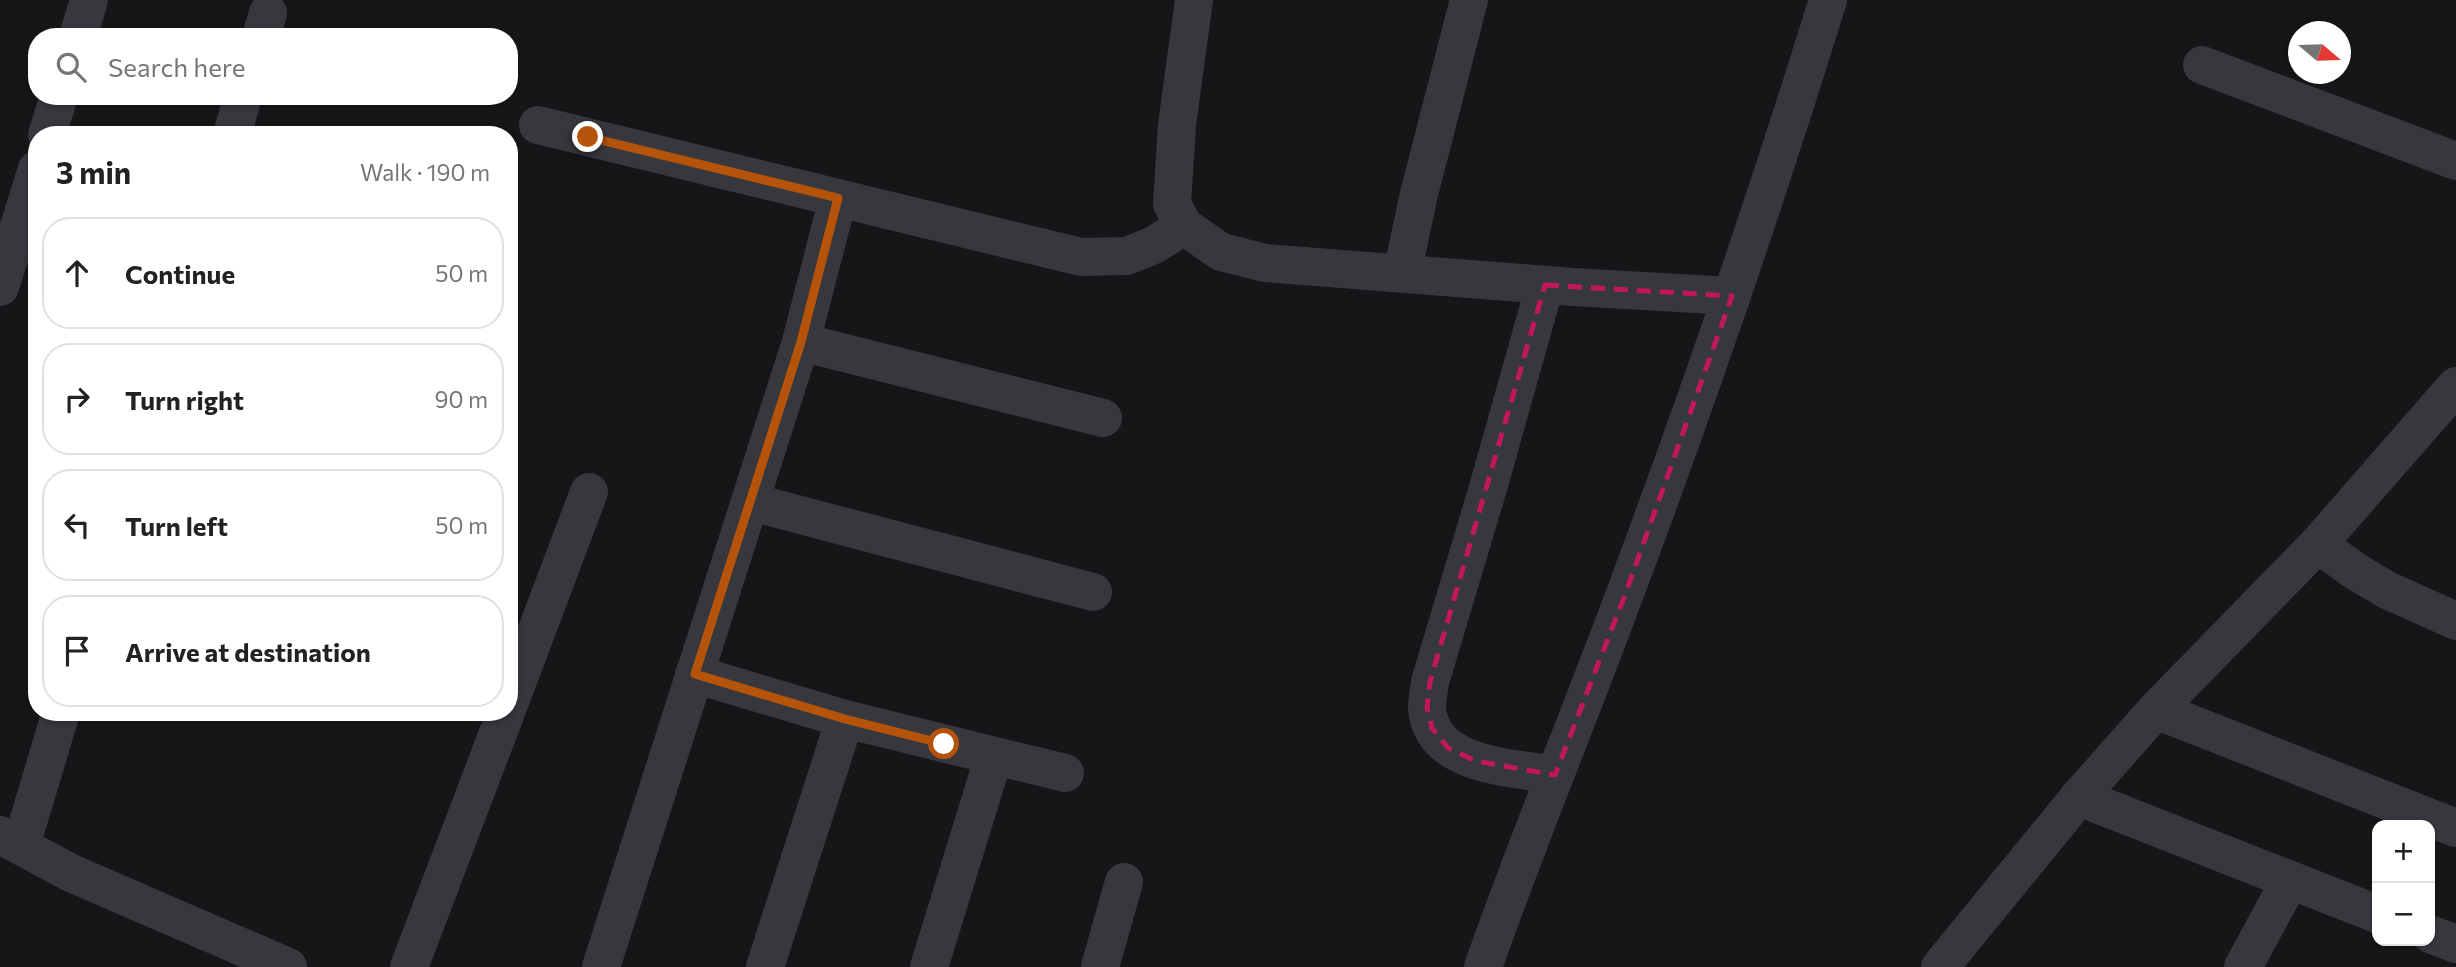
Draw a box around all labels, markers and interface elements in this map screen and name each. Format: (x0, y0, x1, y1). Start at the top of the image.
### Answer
north arrow (2288, 21, 2351, 84)
search box (28, 28, 518, 105)
icon: search (52, 48, 90, 86)
text: Search here (108, 51, 246, 82)
route end (572, 121, 603, 152)
text: 3 min (56, 153, 131, 190)
text: Walk · 190 m (360, 158, 490, 186)
icon: ahead (58, 254, 96, 292)
text: Continue (125, 258, 235, 289)
text: 50 m (435, 259, 488, 287)
icon: right (58, 380, 96, 418)
text: Turn right (125, 384, 244, 415)
text: 90 m (435, 385, 488, 413)
icon: left (58, 506, 96, 544)
text: Turn left (125, 510, 228, 541)
text: 50 m (435, 511, 488, 539)
icon: arrive (58, 632, 96, 670)
text: Arrive at destination (125, 636, 371, 667)
route start (928, 728, 959, 759)
map controls (2372, 820, 2435, 946)
button: + (2372, 820, 2435, 883)
button: − (2372, 883, 2435, 946)

